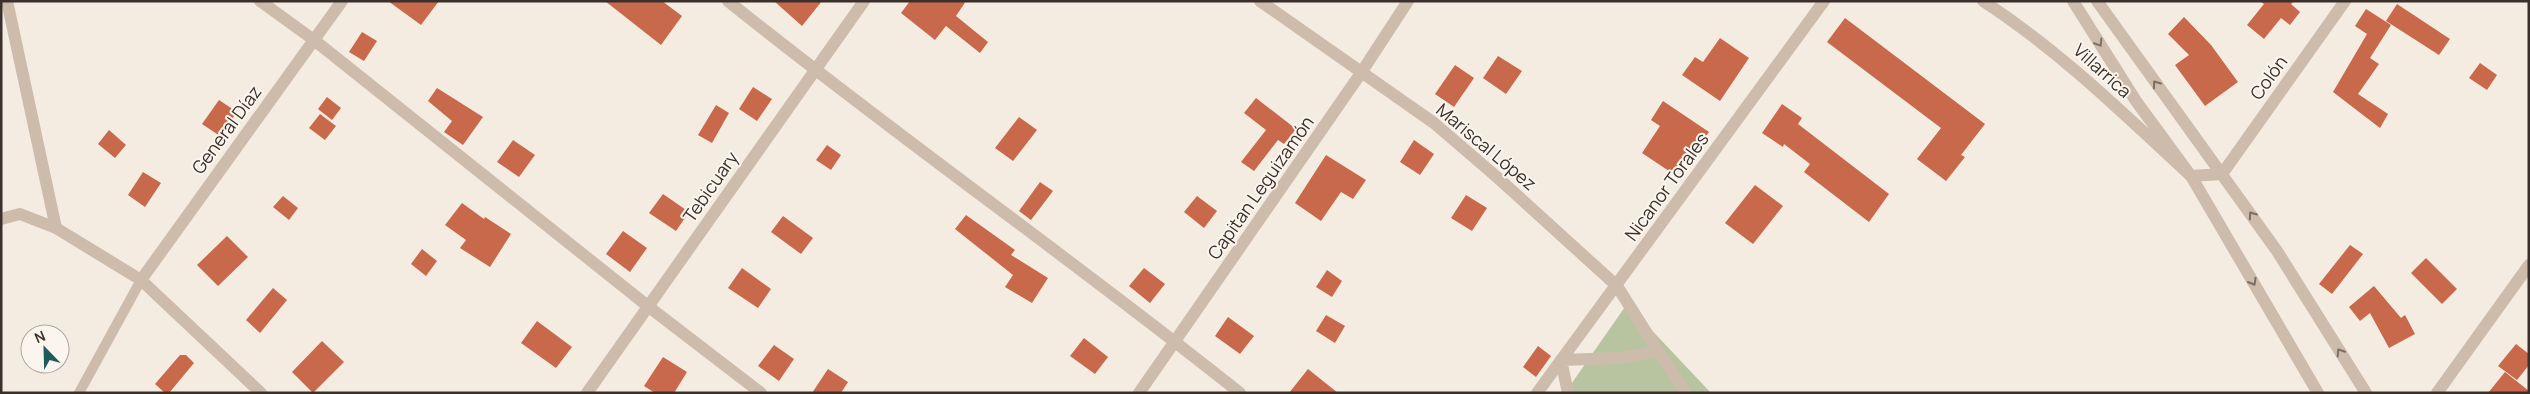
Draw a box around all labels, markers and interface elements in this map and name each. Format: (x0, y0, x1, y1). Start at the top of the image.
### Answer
one-way arrow (2093, 37, 2102, 46)
street label: Villarrica (2069, 38, 2137, 103)
street label: Colón (2244, 51, 2292, 104)
street label: General Díaz (186, 80, 266, 178)
one-way arrow (2153, 80, 2162, 90)
street label: Mariscal López (1432, 97, 1542, 195)
street label: Capitan Leguizamón (1202, 111, 1319, 264)
street label: Nicanor Torales (1619, 128, 1714, 245)
street label: Tebicuary (677, 146, 744, 227)
one-way arrow (2249, 211, 2258, 221)
one-way arrow (2247, 276, 2257, 285)
north arrow (20, 324, 70, 374)
text: N (31, 326, 48, 347)
one-way arrow (2336, 348, 2346, 357)

